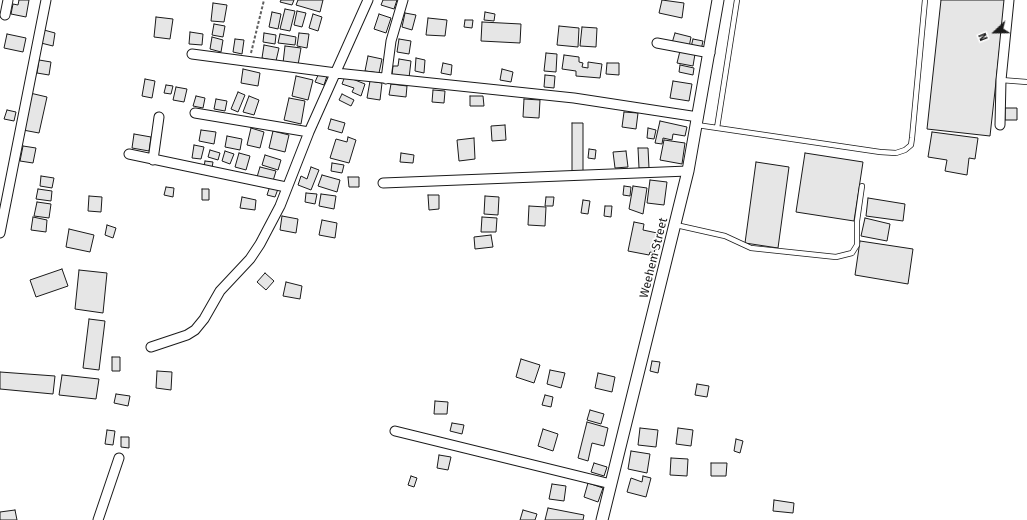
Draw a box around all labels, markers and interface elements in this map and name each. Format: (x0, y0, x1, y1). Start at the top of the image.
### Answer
north arrow (975, 12, 1015, 52)
text: N (976, 31, 991, 43)
street label: Weehem Street (637, 216, 671, 300)

